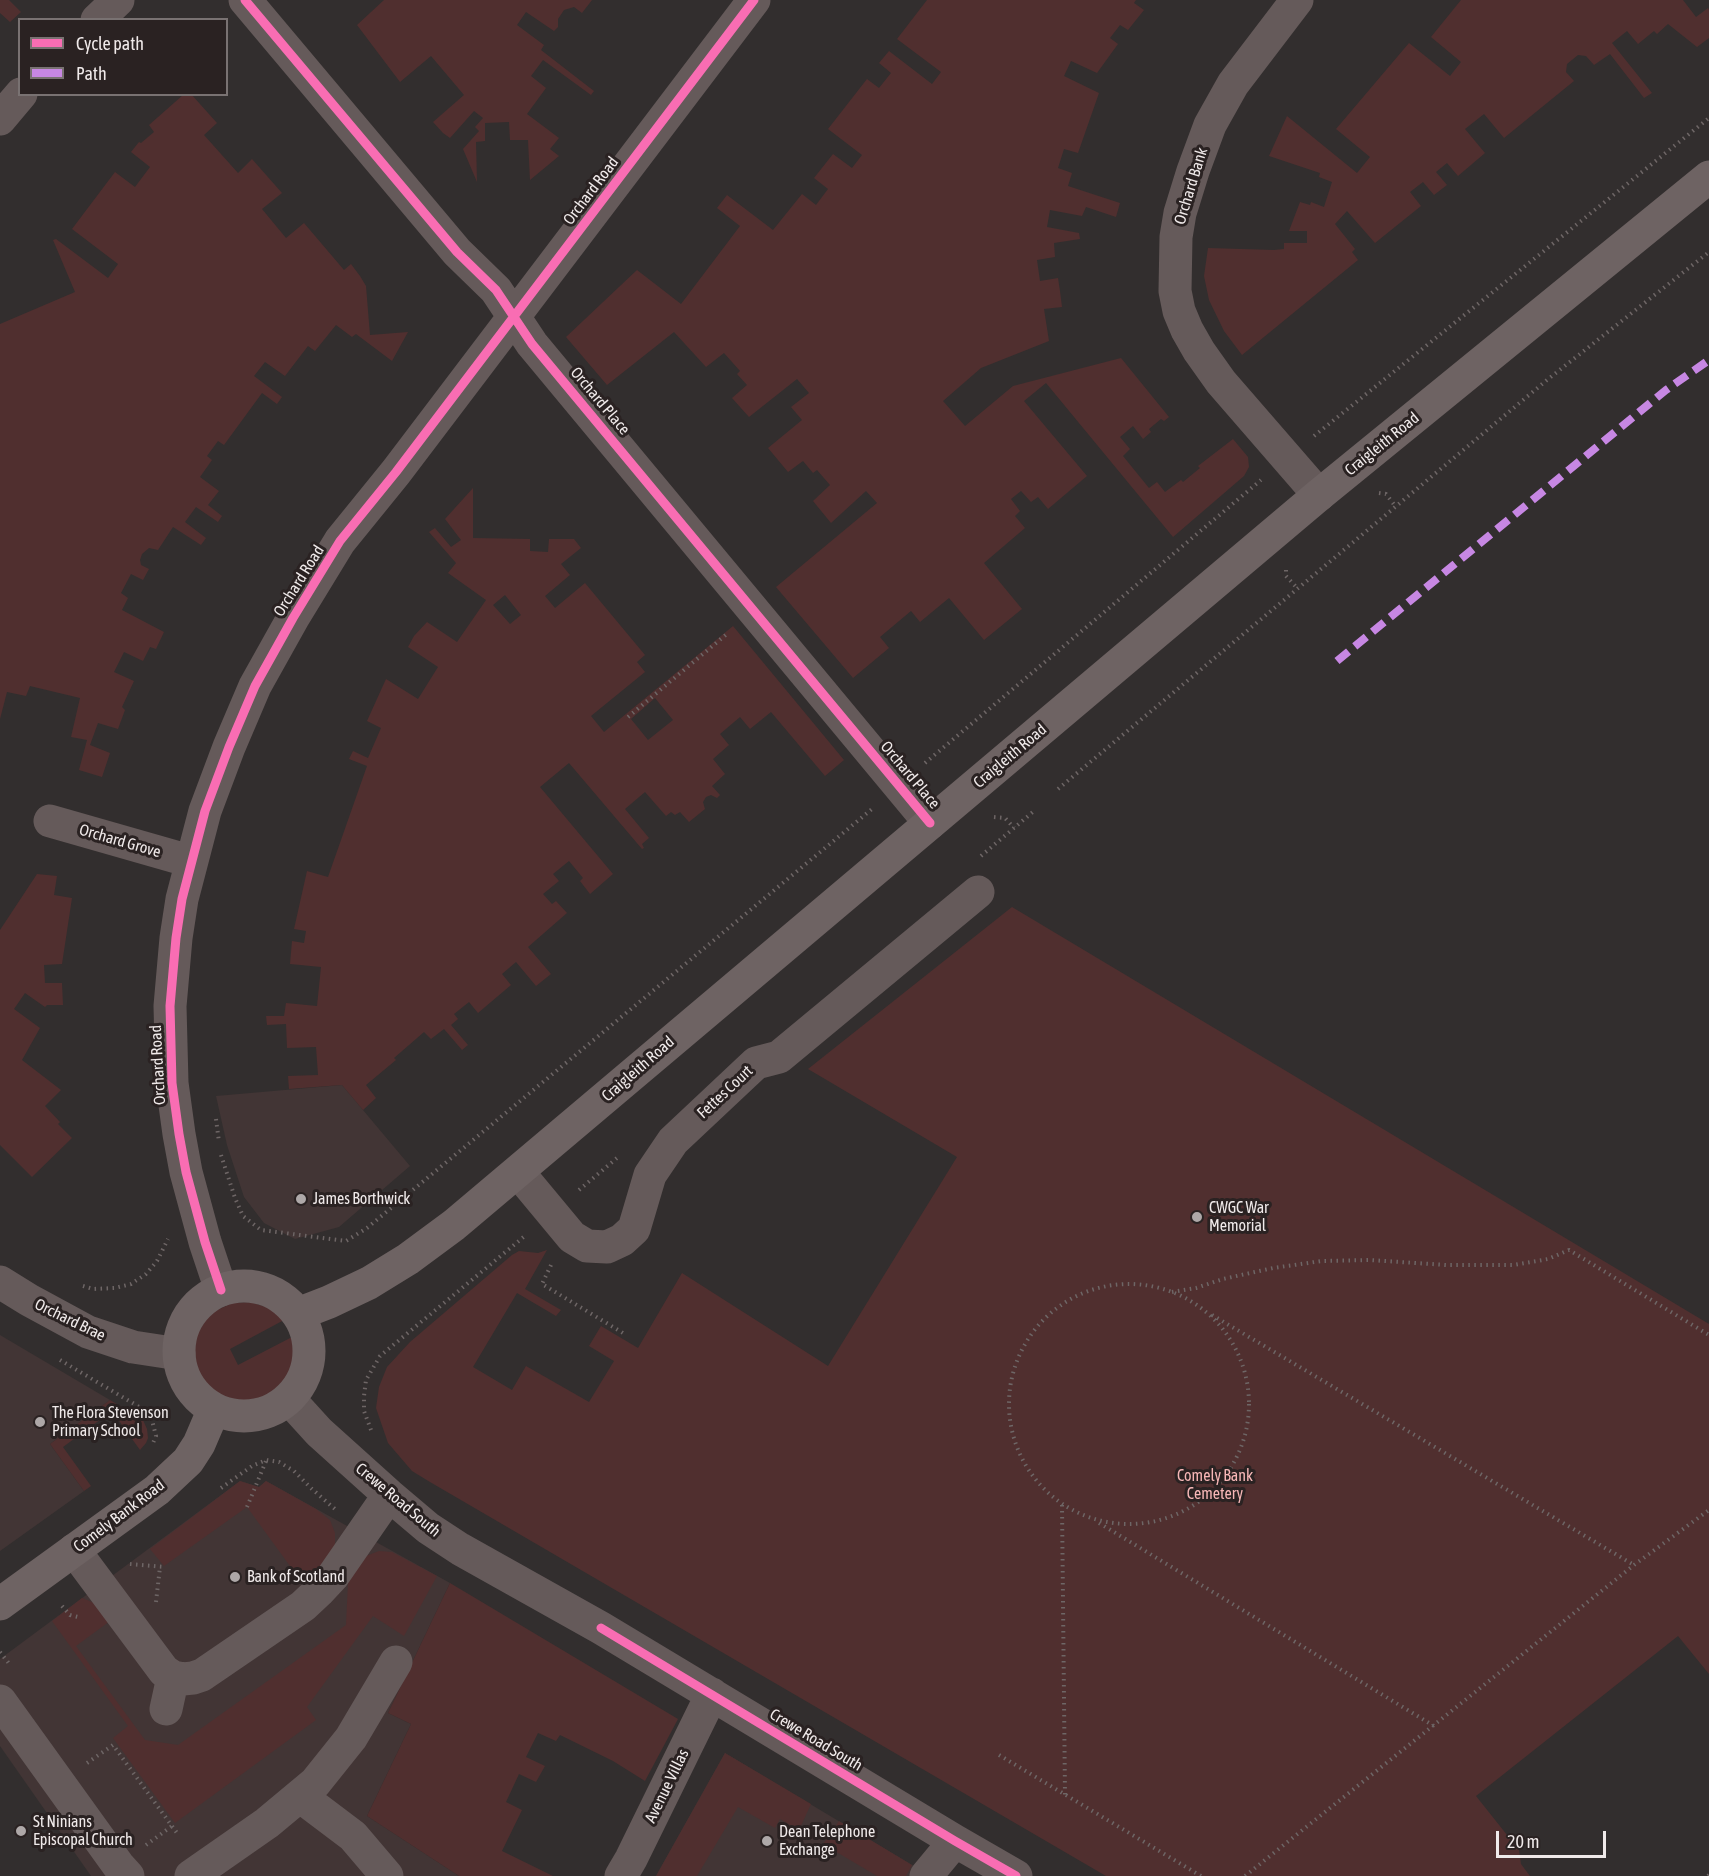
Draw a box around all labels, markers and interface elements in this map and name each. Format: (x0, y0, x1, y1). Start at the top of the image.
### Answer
legend (18, 18, 228, 96)
text: Cycle path (76, 33, 144, 54)
text: Path (76, 63, 107, 84)
street label: Orchard Bank (1170, 145, 1212, 227)
street label: Orchard Road (559, 153, 623, 229)
street label: Orchard Place (566, 363, 634, 439)
street label: Craigleith Road (1341, 408, 1423, 480)
street label: Orchard Road (270, 542, 328, 620)
street label: Craigleith Road (969, 720, 1051, 792)
street label: Orchard Place (876, 737, 944, 813)
street label: Orchard Grove (77, 820, 163, 862)
street label: Orchard Road (146, 1024, 170, 1106)
street label: Craigleith Road (598, 1032, 678, 1106)
street label: Fettes Court (693, 1061, 757, 1123)
place label: James Borthwick (313, 1189, 410, 1209)
marker: James Borthwick (294, 1192, 308, 1206)
place label: CWGC War Memorial (1209, 1198, 1269, 1236)
marker: CWGC War Memorial (1190, 1210, 1204, 1224)
street label: Orchard Brae (31, 1295, 109, 1345)
place label: The Flora Stevenson Primary School (52, 1403, 169, 1441)
marker: The Flora Stevenson Primary School (33, 1415, 47, 1429)
street label: Crewe Road South (352, 1459, 444, 1541)
park label: Comely Bank Cemetery (1177, 1466, 1253, 1504)
street label: Comely Bank Road (70, 1476, 168, 1556)
place label: Bank of Scotland (247, 1567, 345, 1587)
marker: Bank of Scotland (228, 1570, 242, 1584)
street label: Crewe Road South (766, 1705, 866, 1775)
street label: Avenue Villas (641, 1746, 693, 1826)
place label: St Ninians Episcopal Church (33, 1812, 133, 1850)
scale bar (1499, 1819, 1608, 1857)
place label: Dean Telephone Exchange (779, 1822, 875, 1860)
marker: St Ninians Episcopal Church (14, 1824, 28, 1838)
text: 20 m (1507, 1831, 1539, 1852)
marker: Dean Telephone Exchange (760, 1834, 774, 1848)

